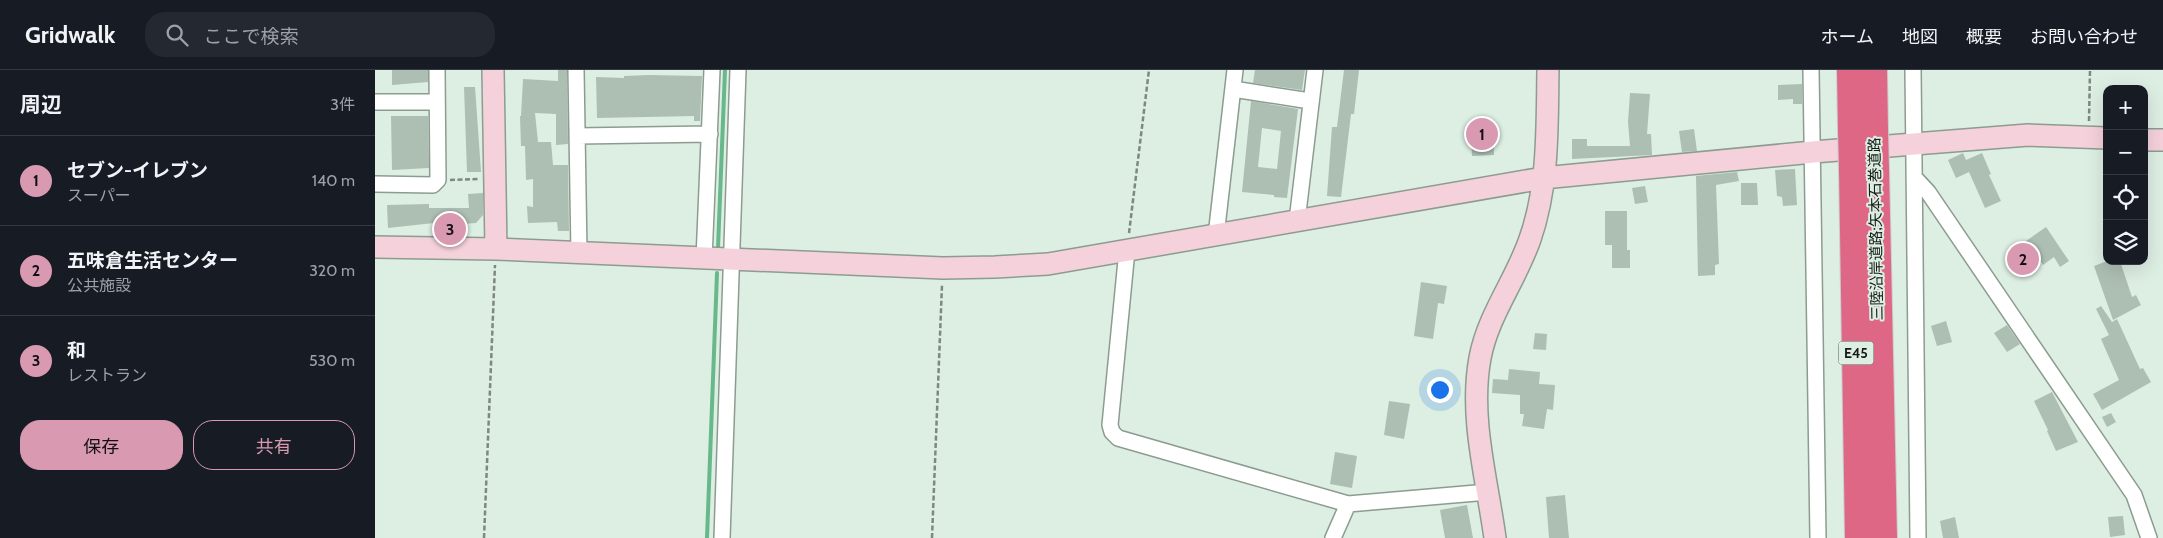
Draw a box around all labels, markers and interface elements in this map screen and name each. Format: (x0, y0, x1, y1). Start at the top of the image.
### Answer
search box (145, 12, 495, 57)
text: Gridwalk (25, 20, 115, 49)
icon: search (163, 21, 191, 49)
text: ここで検索 (203, 25, 298, 48)
text: ホーム (1821, 26, 1874, 48)
text: 地図 (1902, 26, 1938, 48)
text: 概要 (1966, 26, 2002, 48)
text: お問い合わせ (2030, 26, 2138, 48)
map controls (2103, 85, 2148, 265)
button: + (2103, 85, 2148, 130)
text: 周辺 (20, 92, 62, 117)
text: 3件 (330, 95, 355, 114)
pin: 1 (1466, 115, 1498, 153)
button: − (2103, 130, 2148, 175)
street label: 三陸沿岸道路;矢本石巻道路 (1865, 137, 1887, 321)
text: セブン-イレブン (67, 159, 208, 182)
text: 1 (33, 171, 39, 190)
text: 140 m (312, 171, 355, 190)
button: locate (2103, 175, 2148, 220)
text: スーパー (67, 186, 131, 205)
pin: 3 (434, 210, 466, 248)
button: layers (2103, 220, 2148, 265)
pin: 2 (2007, 240, 2039, 278)
text: 五味倉生活センター (67, 249, 238, 272)
text: 2 (32, 261, 40, 280)
text: 320 m (309, 261, 355, 280)
text: 公共施設 (67, 276, 131, 295)
text: 和 (67, 339, 86, 362)
road number: E45 (1839, 342, 1873, 364)
text: 3 (32, 351, 40, 370)
text: 530 m (309, 351, 355, 370)
text: レストラン (67, 366, 147, 385)
your location (1427, 377, 1453, 403)
button: 保存 (20, 420, 183, 470)
button: 共有 (193, 420, 355, 470)

